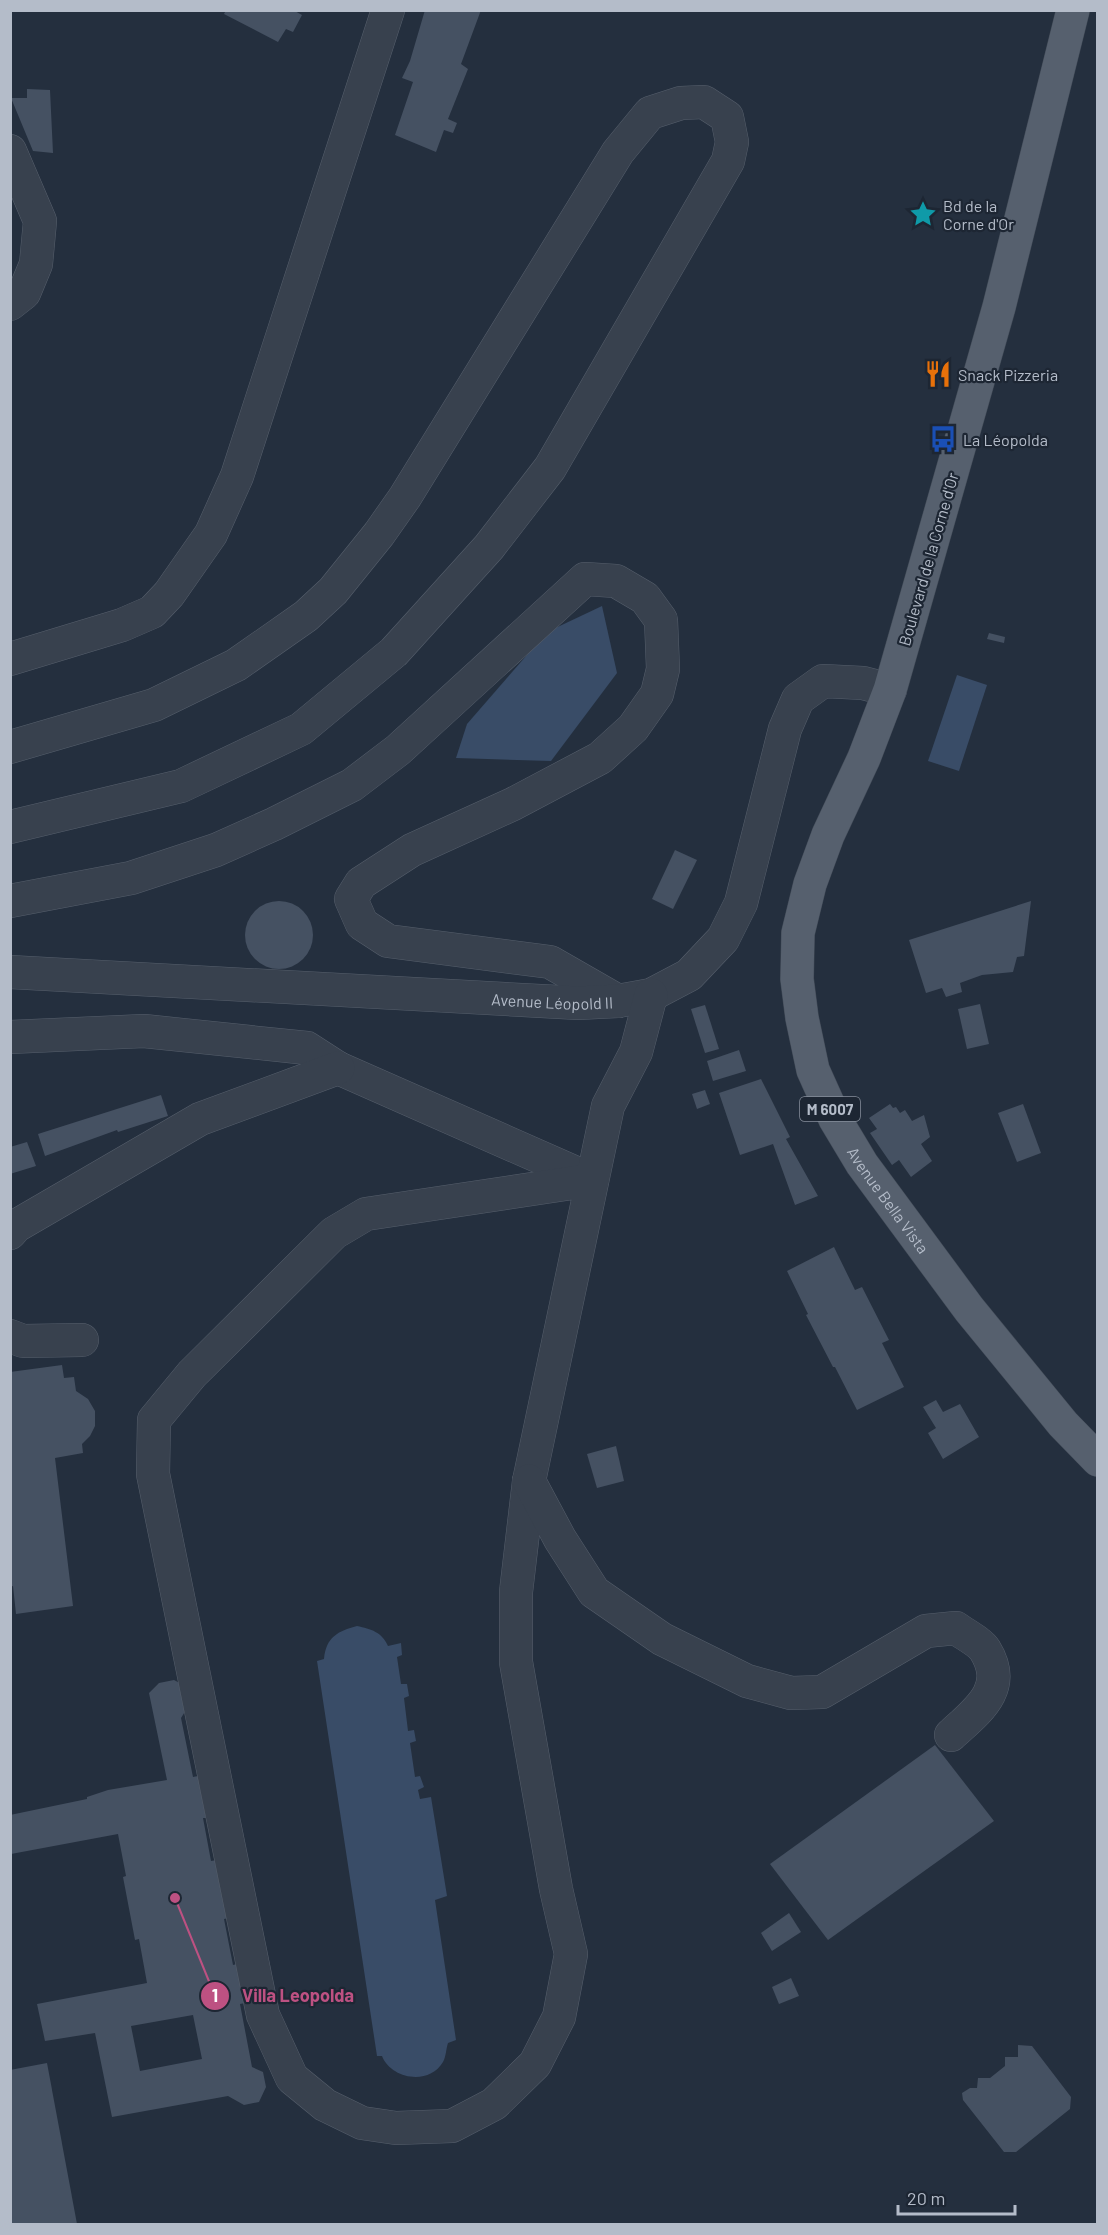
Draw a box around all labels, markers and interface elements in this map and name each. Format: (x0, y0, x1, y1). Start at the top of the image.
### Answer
place label: Bd de la Corne d'Or (943, 196, 1014, 233)
place icon: Bd de la Corne d'Or (908, 199, 938, 229)
restaurant icon: Snack Pizzeria (923, 359, 953, 389)
place label: Snack Pizzeria (958, 365, 1058, 384)
bus stop icon: La Léopolda (928, 424, 958, 454)
place label: La Léopolda (963, 430, 1048, 449)
street label: Boulevard de la Corne d'Or (894, 470, 962, 648)
street label: Avenue Léopold II (491, 989, 614, 1013)
road number: M 6007 (800, 1097, 860, 1121)
street label: Avenue Bella Vista (844, 1143, 934, 1256)
callout: Villa Leopolda (200, 1978, 366, 2014)
text: 1 (212, 1984, 218, 2006)
text: Villa Leopolda (242, 1984, 354, 2006)
scale bar (898, 2178, 1015, 2216)
text: 20 m (907, 2187, 945, 2209)

